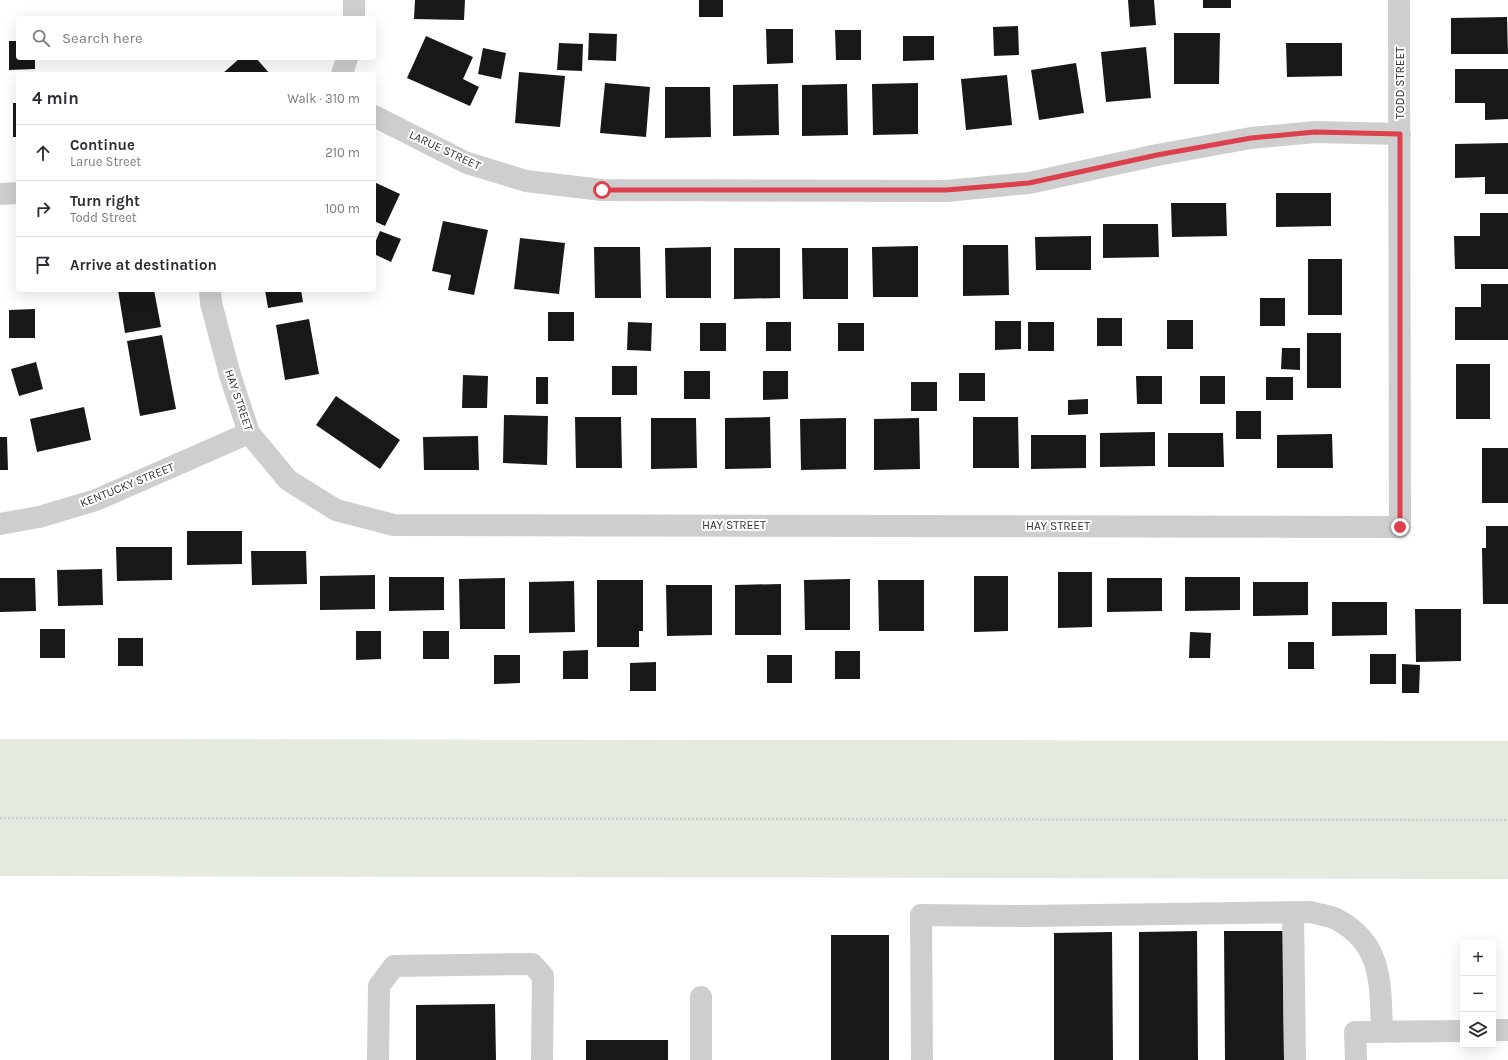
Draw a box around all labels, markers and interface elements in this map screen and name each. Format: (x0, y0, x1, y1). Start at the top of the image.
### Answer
search box (16, 16, 376, 60)
icon: search (30, 27, 52, 49)
text: Search here (62, 29, 143, 47)
street label: TODD STREET (1393, 47, 1407, 119)
text: 4 min (32, 88, 79, 108)
text: Walk · 310 m (287, 91, 360, 106)
street label: LARUE STREET (407, 127, 483, 173)
text: Continue (70, 136, 135, 154)
icon: ahead (32, 142, 54, 164)
text: 210 m (325, 145, 360, 160)
text: Larue Street (70, 154, 141, 169)
route start (593, 181, 611, 199)
text: Turn right (70, 192, 140, 210)
icon: right (32, 198, 54, 220)
text: 100 m (325, 201, 360, 216)
text: Todd Street (70, 210, 137, 225)
icon: arrive (32, 254, 54, 276)
text: Arrive at destination (70, 256, 217, 274)
street label: HAY STREET (222, 367, 256, 433)
street label: KENTUCKY STREET (78, 460, 176, 510)
street label: HAY STREET (702, 518, 766, 532)
route end (1391, 518, 1409, 536)
street label: HAY STREET (1026, 519, 1090, 533)
map controls (1460, 940, 1496, 1048)
button: + (1460, 940, 1496, 976)
button: − (1460, 976, 1496, 1012)
button: layers (1460, 1012, 1496, 1048)

